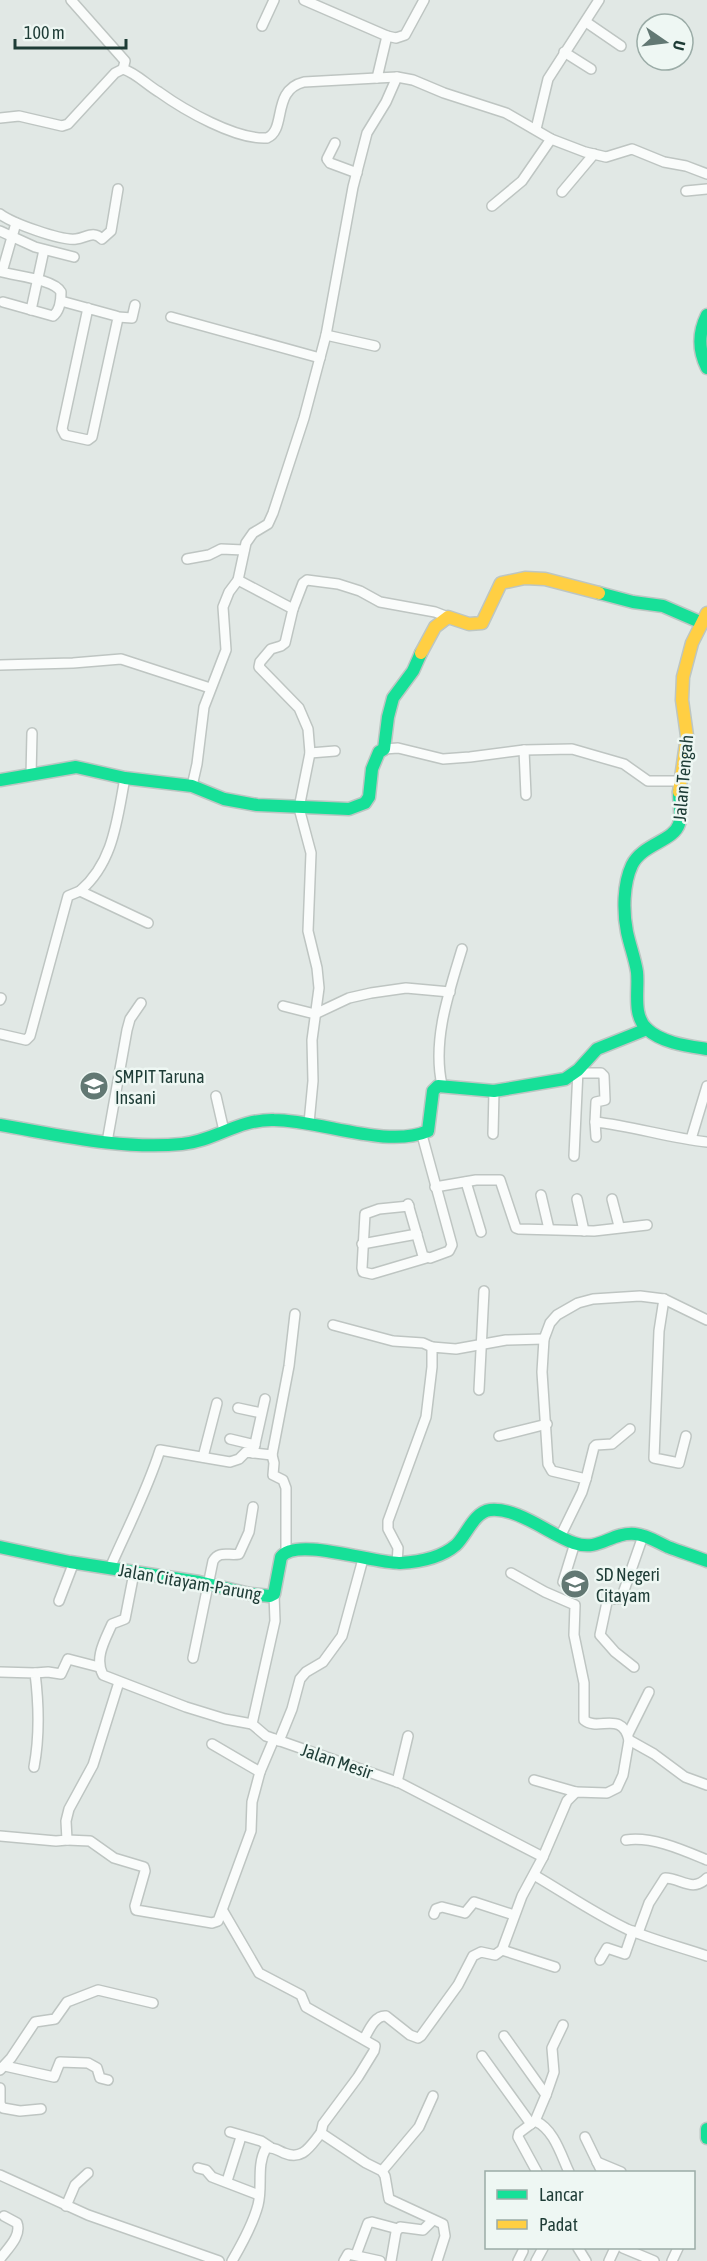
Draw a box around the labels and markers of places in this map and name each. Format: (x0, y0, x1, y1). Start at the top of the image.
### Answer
place label: SMPIT Taruna Insani (115, 1066, 205, 1108)
school or university icon: SMPIT Taruna Insani (78, 1070, 110, 1102)
place label: SD Negeri Citayam (596, 1564, 660, 1606)
school or university icon: SD Negeri Citayam (559, 1568, 591, 1600)

